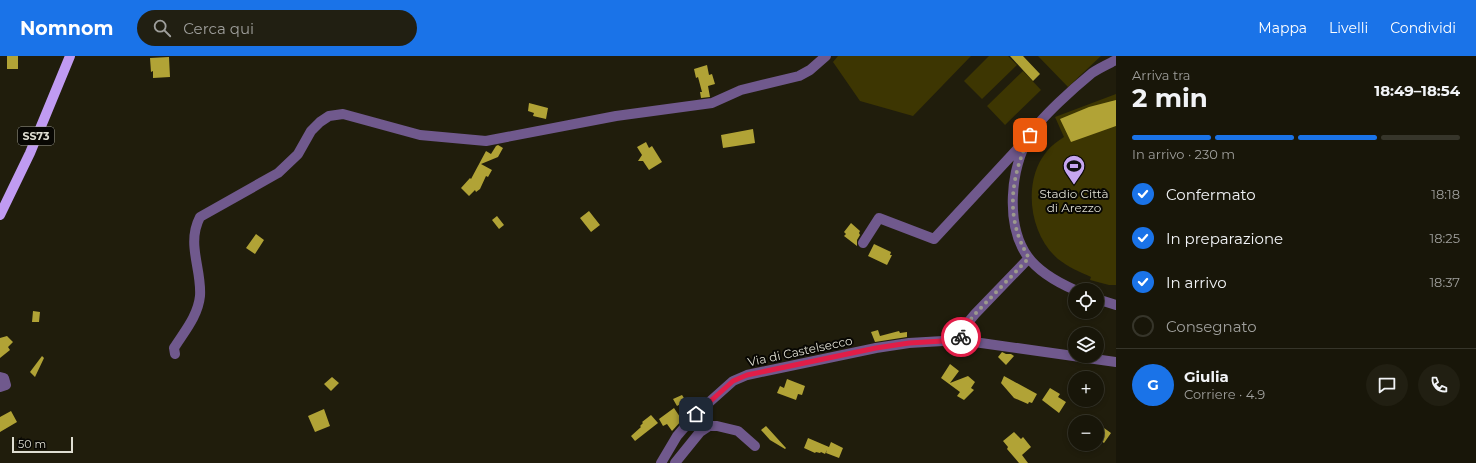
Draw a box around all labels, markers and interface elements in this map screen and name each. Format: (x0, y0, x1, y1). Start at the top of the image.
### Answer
search box (137, 10, 417, 46)
text: Nomnom (20, 17, 113, 40)
icon: search (151, 17, 173, 39)
text: Cerca qui (183, 19, 254, 38)
text: Mappa (1258, 19, 1307, 37)
text: Livelli (1329, 19, 1368, 37)
text: Condividi (1390, 19, 1456, 37)
text: Arriva tra (1132, 67, 1191, 83)
text: 18:49–18:54 (1374, 81, 1460, 100)
text: 2 min (1132, 82, 1208, 114)
pin (1013, 118, 1047, 152)
icon: bag (1019, 124, 1041, 146)
road number: SS73 (18, 127, 54, 145)
text: In arrivo · 230 m (1132, 146, 1235, 162)
sports icon: Stadio Città di Arezzo (1061, 153, 1087, 186)
icon: check (1132, 183, 1154, 205)
text: Confermato (1166, 185, 1256, 204)
place label: Stadio Città di Arezzo (1039, 186, 1109, 215)
text: 18:18 (1431, 186, 1460, 202)
icon: check (1132, 227, 1154, 249)
text: In preparazione (1166, 229, 1283, 248)
text: 18:25 (1430, 230, 1460, 246)
icon: check (1132, 271, 1154, 293)
text: In arrivo (1166, 273, 1227, 292)
text: 18:37 (1429, 274, 1460, 290)
map controls (1068, 283, 1104, 451)
button: locate (1068, 283, 1104, 319)
courier (941, 317, 981, 357)
text: Consegnato (1166, 317, 1257, 336)
icon: bike (950, 326, 972, 348)
button: layers (1068, 327, 1104, 363)
street label: Via di Castelsecco (746, 333, 854, 369)
button: chat (1366, 364, 1408, 406)
button: phone (1418, 364, 1460, 406)
text: Giulia (1184, 367, 1229, 386)
button: + (1068, 371, 1104, 407)
text: G (1147, 375, 1159, 394)
text: Corriere · 4.9 (1184, 386, 1265, 402)
pin (679, 397, 713, 431)
icon: home (685, 403, 707, 425)
button: − (1068, 415, 1104, 451)
scale bar (12, 435, 73, 454)
text: 50 m (18, 437, 46, 451)

